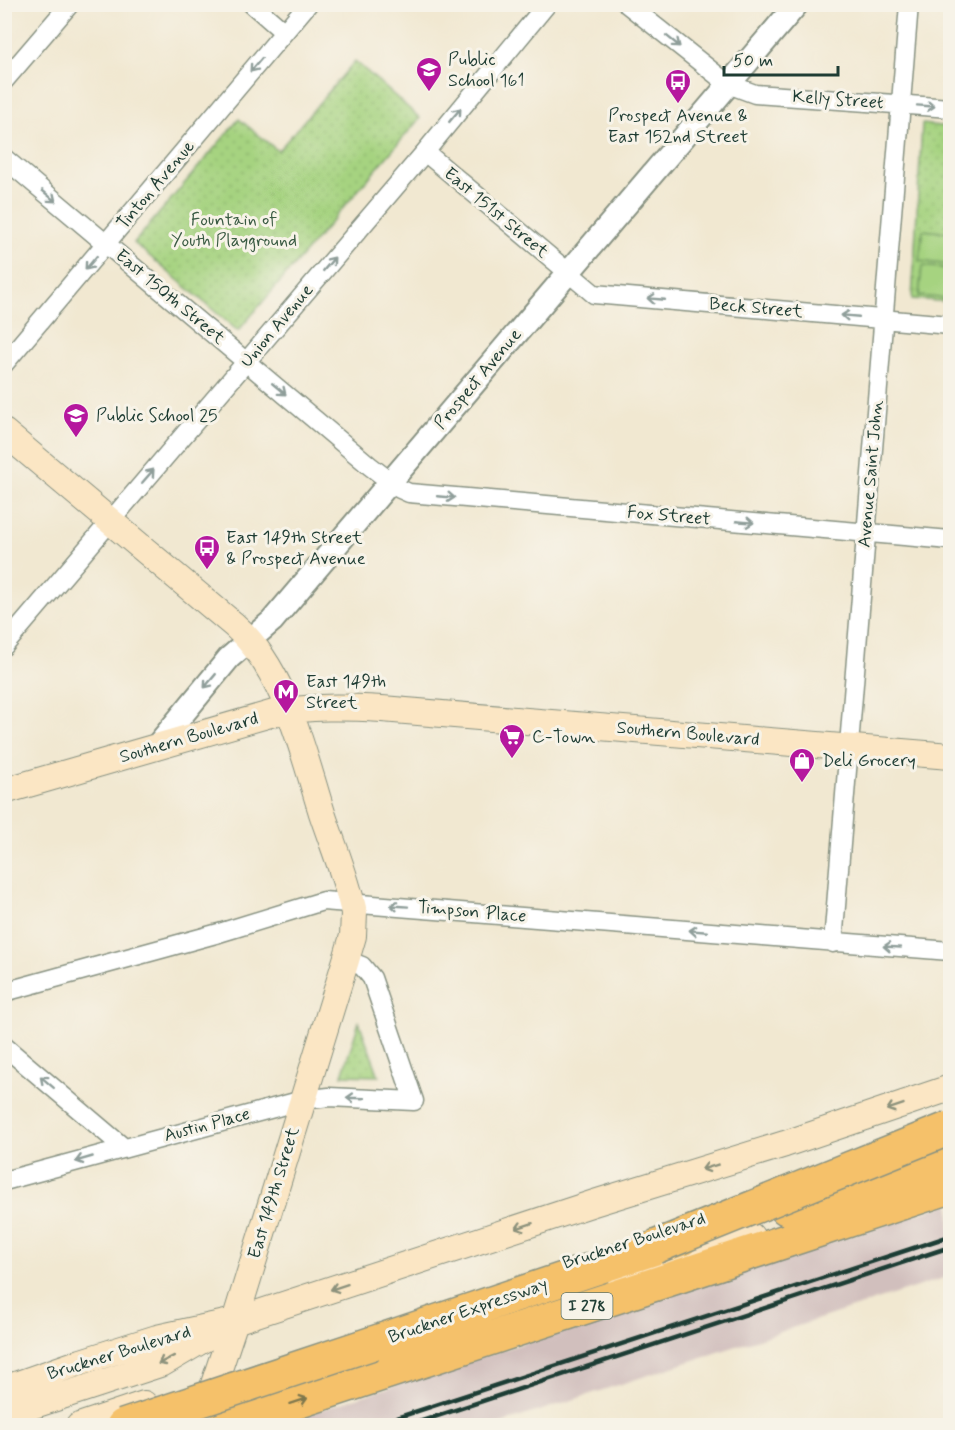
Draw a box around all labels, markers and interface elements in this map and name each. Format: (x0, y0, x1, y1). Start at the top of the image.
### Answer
one-way arrow (665, 34, 680, 48)
scale bar (724, 39, 838, 77)
place label: Public School 161 (448, 48, 525, 93)
text: 50 m (733, 49, 773, 73)
school or university icon: Public School 161 (414, 55, 444, 93)
one-way arrow (250, 57, 263, 73)
bus stop icon: Prospect Avenue & East 152nd Street (663, 67, 693, 105)
street label: Kelly Street (792, 85, 885, 115)
one-way arrow (915, 101, 935, 112)
place label: Prospect Avenue & East 152nd Street (608, 104, 748, 149)
one-way arrow (448, 108, 462, 123)
street label: Tinton Avenue (112, 135, 200, 235)
street label: East 151st Street (438, 162, 554, 264)
one-way arrow (41, 189, 56, 203)
park label: Fountain of Youth Playground (171, 208, 297, 253)
street label: East 150th Street (110, 244, 230, 350)
one-way arrow (84, 255, 98, 270)
one-way arrow (323, 256, 336, 272)
street label: Union Avenue (235, 279, 319, 373)
street label: Beck Street (708, 292, 804, 324)
one-way arrow (647, 294, 667, 305)
one-way arrow (841, 310, 861, 321)
street label: Prospect Avenue (429, 324, 527, 434)
one-way arrow (271, 382, 286, 396)
street label: Avenue Saint John (853, 399, 889, 549)
school or university icon: Public School 25 (61, 401, 91, 439)
place label: Public School 25 (96, 404, 218, 428)
one-way arrow (141, 469, 155, 484)
one-way arrow (436, 492, 456, 503)
street label: Fox Street (626, 500, 712, 532)
one-way arrow (735, 517, 755, 528)
place label: East 149th Street & Prospect Avenue (226, 526, 366, 571)
bus stop icon: East 149th Street & Prospect Avenue (192, 533, 222, 571)
place label: East 149th Street (306, 670, 386, 715)
one-way arrow (203, 673, 217, 688)
metro station icon: East 149th Street (271, 677, 301, 715)
street label: Southern Boulevard (117, 707, 261, 769)
street label: Southern Boulevard (616, 716, 760, 752)
supermarket icon: C-Town (497, 722, 527, 760)
place label: C-Town (532, 725, 595, 749)
shop icon: Deli Grocery (787, 746, 817, 784)
place label: Deli Grocery (822, 749, 916, 773)
street label: Timpson Place (417, 895, 527, 929)
one-way arrow (389, 901, 409, 912)
one-way arrow (688, 925, 708, 936)
one-way arrow (883, 941, 903, 952)
one-way arrow (40, 1075, 55, 1089)
one-way arrow (346, 1093, 366, 1104)
street label: Austin Place (161, 1102, 253, 1148)
one-way arrow (886, 1102, 905, 1113)
street label: East 149th Street (243, 1124, 306, 1262)
one-way arrow (75, 1153, 94, 1165)
one-way arrow (701, 1162, 720, 1173)
street label: Bruckner Boulevard (560, 1207, 708, 1275)
one-way arrow (515, 1222, 534, 1233)
street label: Bruckner Expressway (385, 1272, 551, 1350)
one-way arrow (330, 1282, 349, 1293)
road number: I 278 (562, 1293, 612, 1319)
street label: Bruckner Boulevard (44, 1320, 194, 1386)
one-way arrow (158, 1355, 176, 1367)
one-way arrow (289, 1394, 308, 1405)

